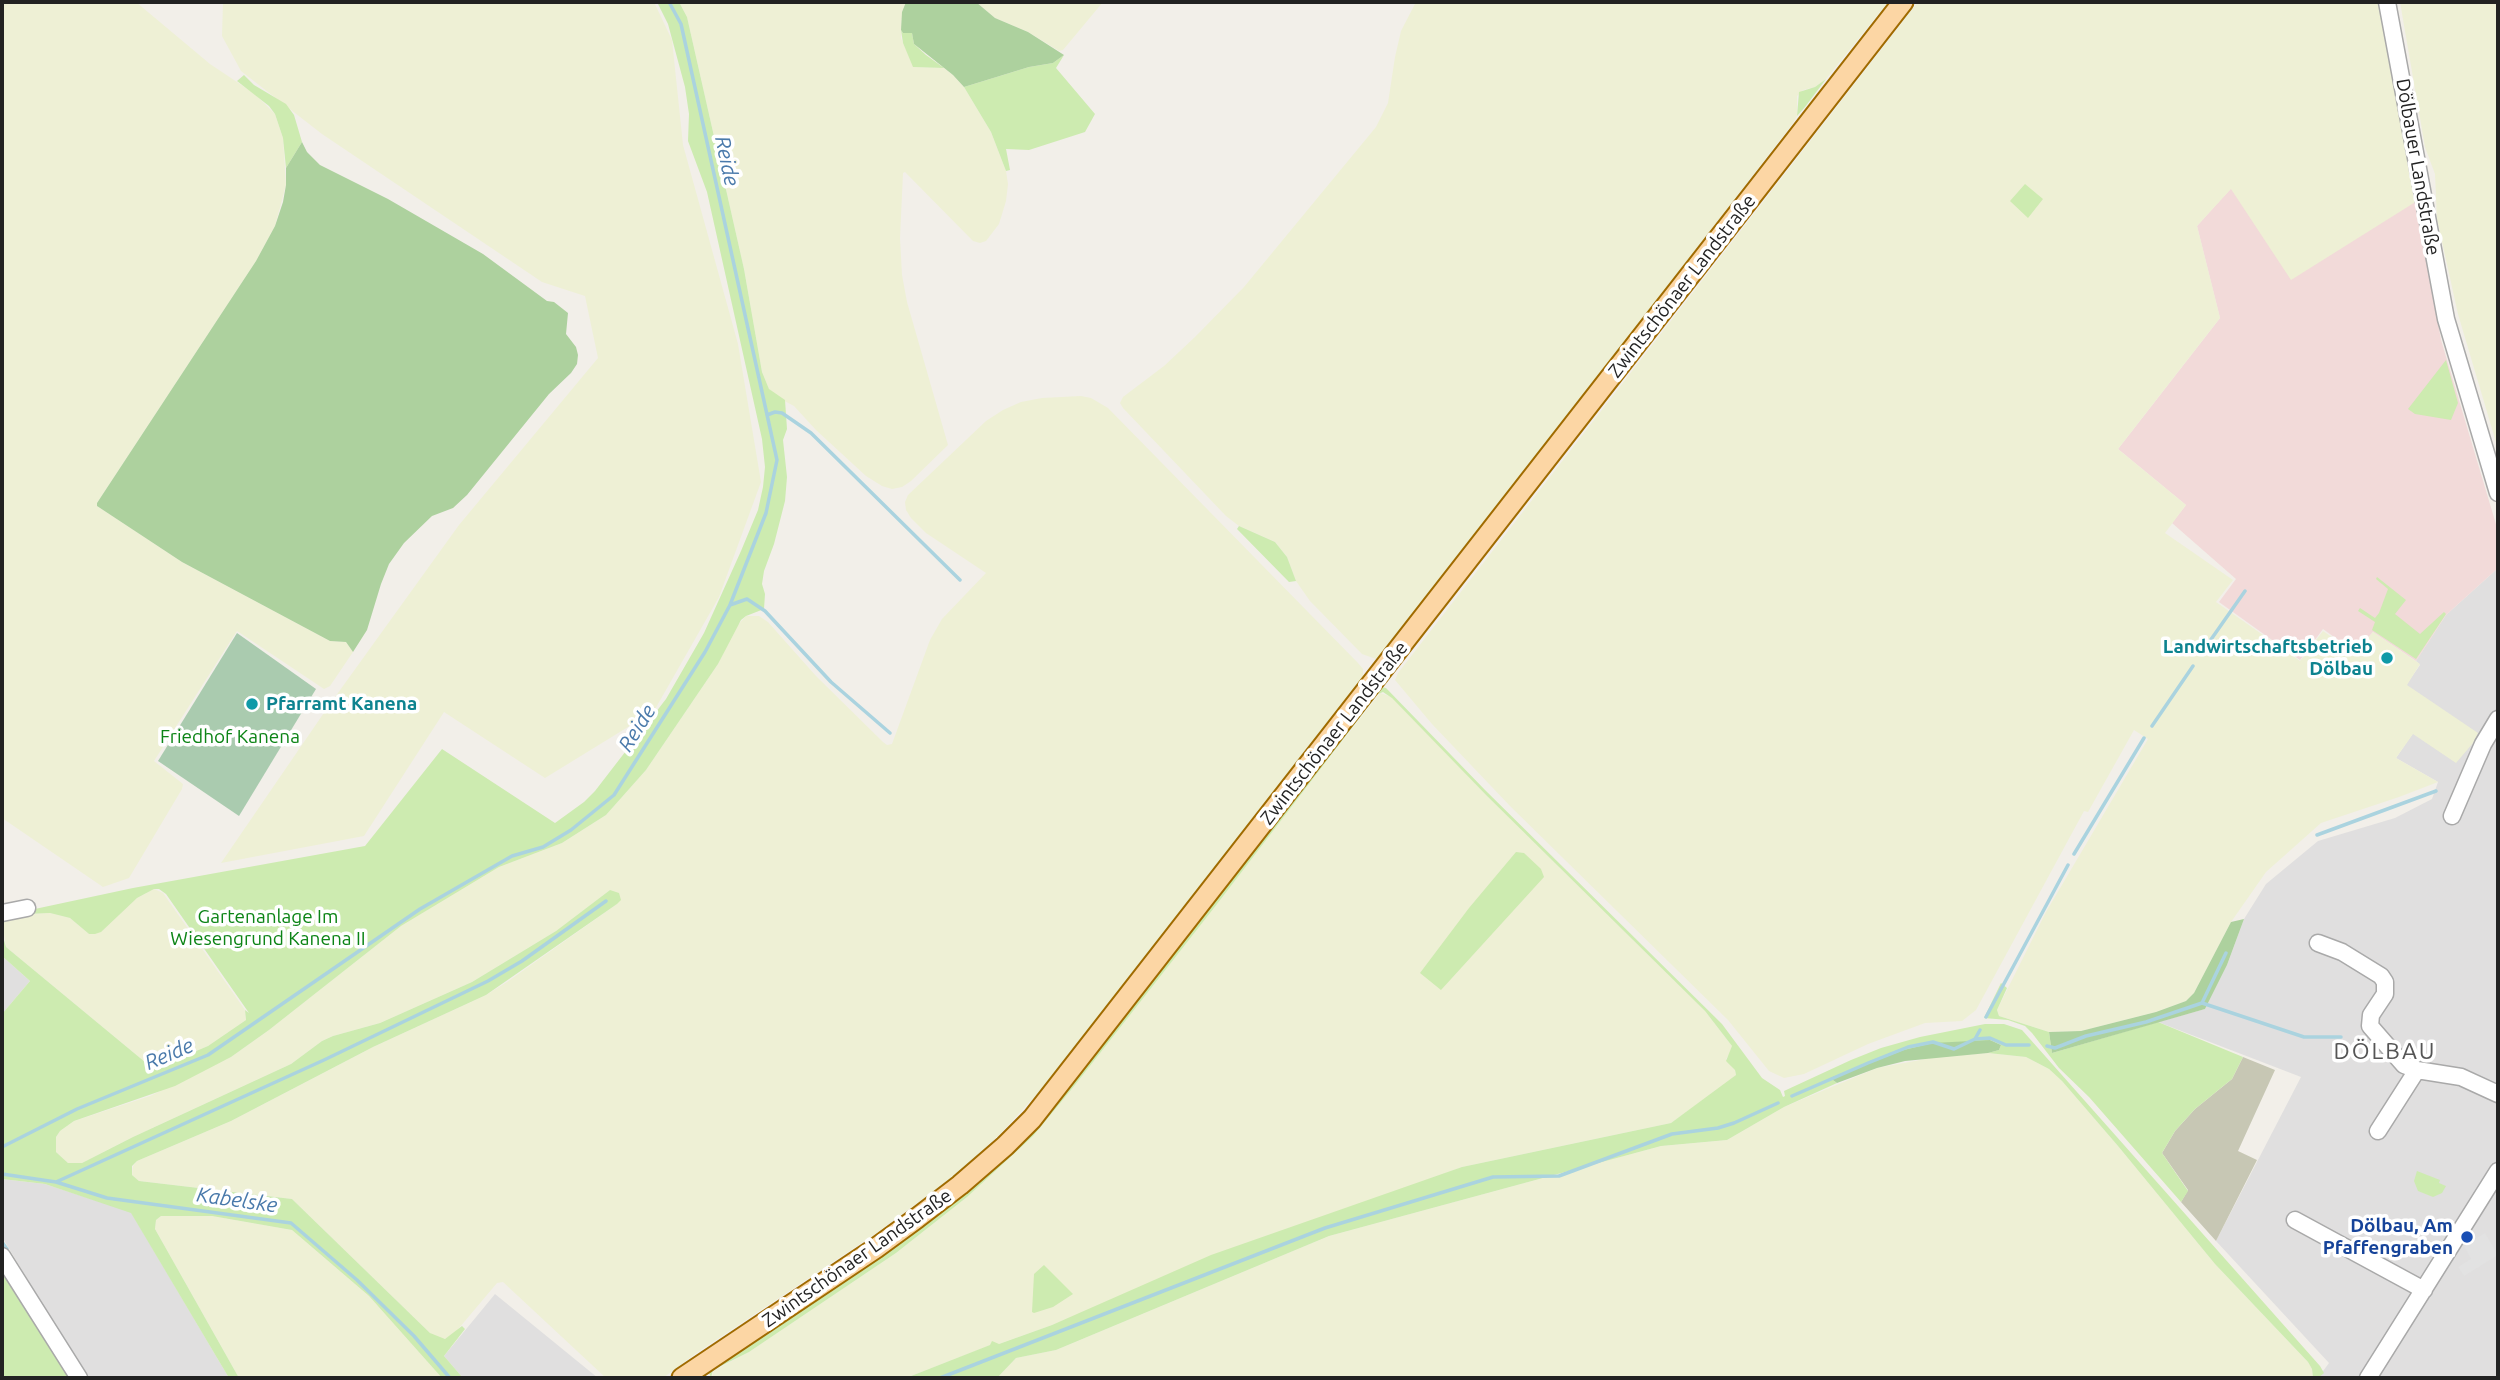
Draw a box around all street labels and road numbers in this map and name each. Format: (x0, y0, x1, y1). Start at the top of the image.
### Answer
street label: Dölbauer Landstraße (2391, 77, 2445, 257)
street label: Zwintschönaer Landstraße (1603, 190, 1761, 382)
street label: Zwintschönaer Landstraße (1255, 637, 1413, 829)
street label: Zwintschönaer Landstraße (758, 1184, 956, 1332)

